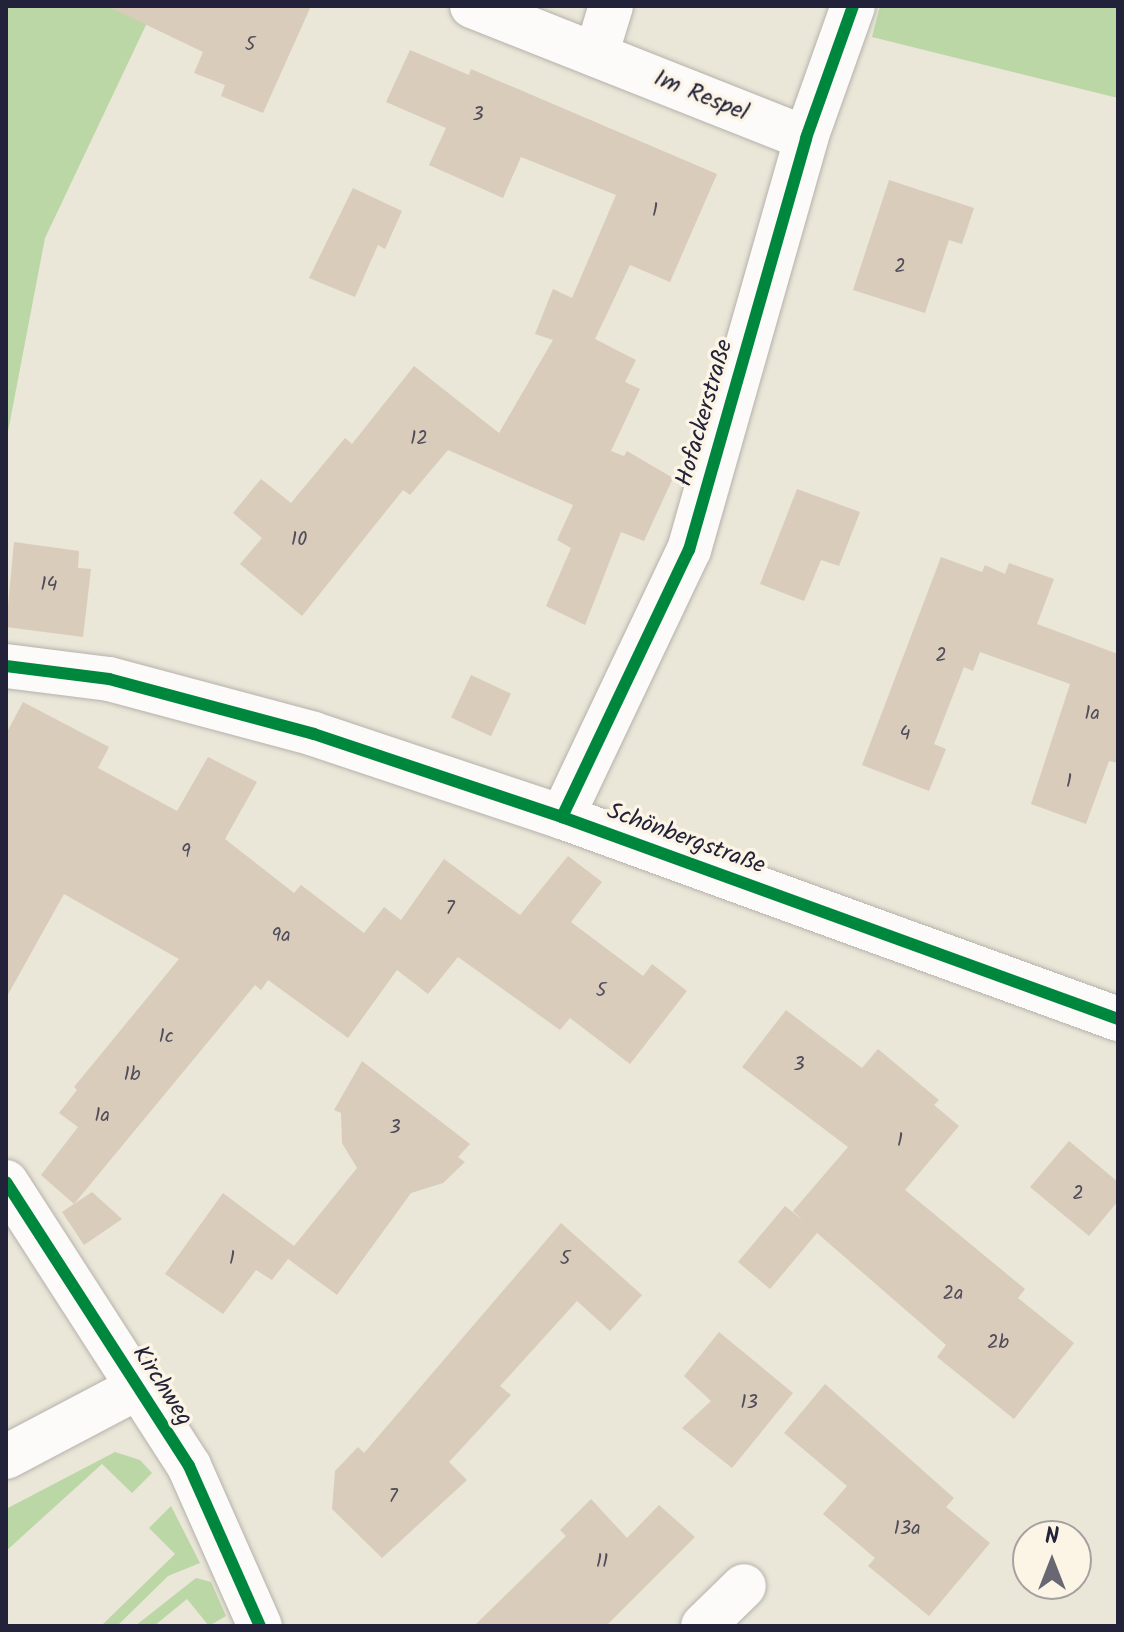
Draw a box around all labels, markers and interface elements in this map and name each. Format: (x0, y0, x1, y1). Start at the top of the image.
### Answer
house number: 5 (245, 33, 255, 57)
street label: Im Respel (650, 64, 752, 128)
house number: 3 (472, 103, 484, 127)
house number: 1 (652, 199, 658, 223)
house number: 2 (894, 255, 906, 279)
street label: Hofackerstraße (670, 336, 740, 490)
house number: 12 (410, 427, 428, 451)
house number: 10 (291, 528, 307, 552)
house number: 14 (40, 573, 58, 597)
house number: 2 (935, 644, 947, 668)
house number: 1a (1084, 702, 1100, 726)
house number: 4 (899, 722, 911, 746)
house number: 1 (1066, 770, 1072, 794)
street label: Schönbergstraße (603, 797, 769, 881)
house number: 9 (181, 840, 191, 864)
house number: 7 (445, 897, 455, 921)
house number: 9a (271, 924, 291, 948)
house number: 5 (596, 979, 606, 1003)
house number: 1c (158, 1025, 174, 1049)
house number: 3 (793, 1053, 805, 1077)
house number: 1b (124, 1063, 140, 1087)
house number: 1a (94, 1104, 110, 1128)
house number: 3 (389, 1116, 401, 1140)
house number: 1 (897, 1129, 903, 1153)
house number: 2 (1072, 1182, 1084, 1206)
house number: 1 (229, 1247, 235, 1271)
house number: 5 (560, 1247, 570, 1271)
house number: 2a (943, 1282, 963, 1306)
house number: 2b (987, 1331, 1009, 1355)
street label: Kirchweg (125, 1341, 199, 1431)
house number: 13 (740, 1391, 758, 1415)
house number: 7 (388, 1485, 398, 1509)
house number: 13a (893, 1517, 921, 1541)
north arrow (1012, 1520, 1092, 1600)
text: N (1045, 1520, 1059, 1555)
house number: 11 (596, 1550, 608, 1574)

